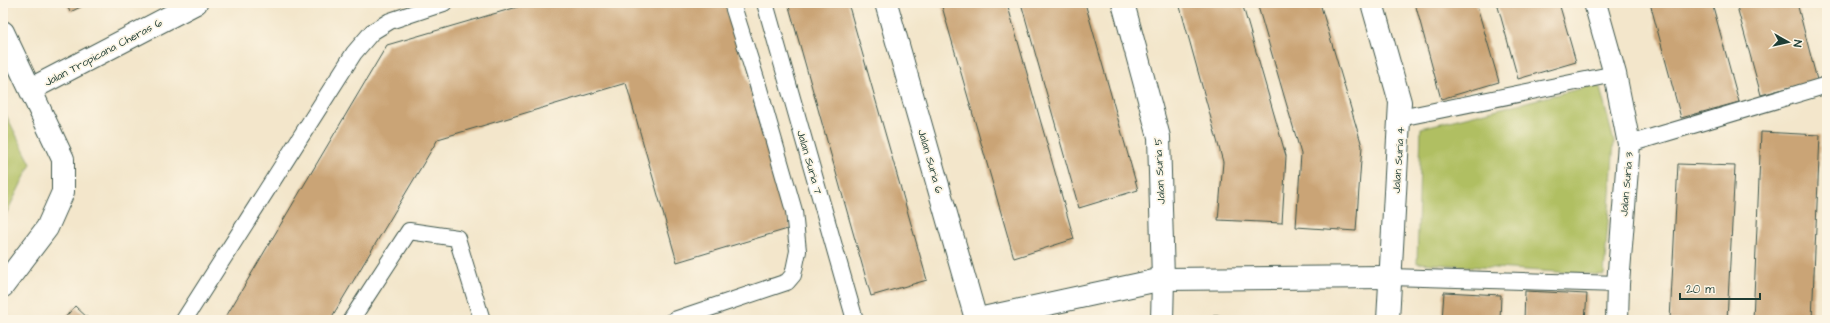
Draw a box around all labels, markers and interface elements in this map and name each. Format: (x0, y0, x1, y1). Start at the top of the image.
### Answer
street label: Jalan Tropicana Cheras 6 (42, 15, 165, 90)
north arrow (1768, 22, 1808, 62)
text: N (1789, 39, 1805, 48)
street label: Jalan Suria 4 (1389, 126, 1408, 194)
street label: Jalan Suria 6 (914, 127, 947, 195)
street label: Jalan Suria 7 (793, 128, 826, 196)
street label: Jalan Suria 5 (1150, 137, 1169, 205)
street label: Jalan Suria 3 (1616, 151, 1637, 217)
scale bar (1680, 275, 1760, 301)
text: 20 m (1686, 281, 1715, 298)

